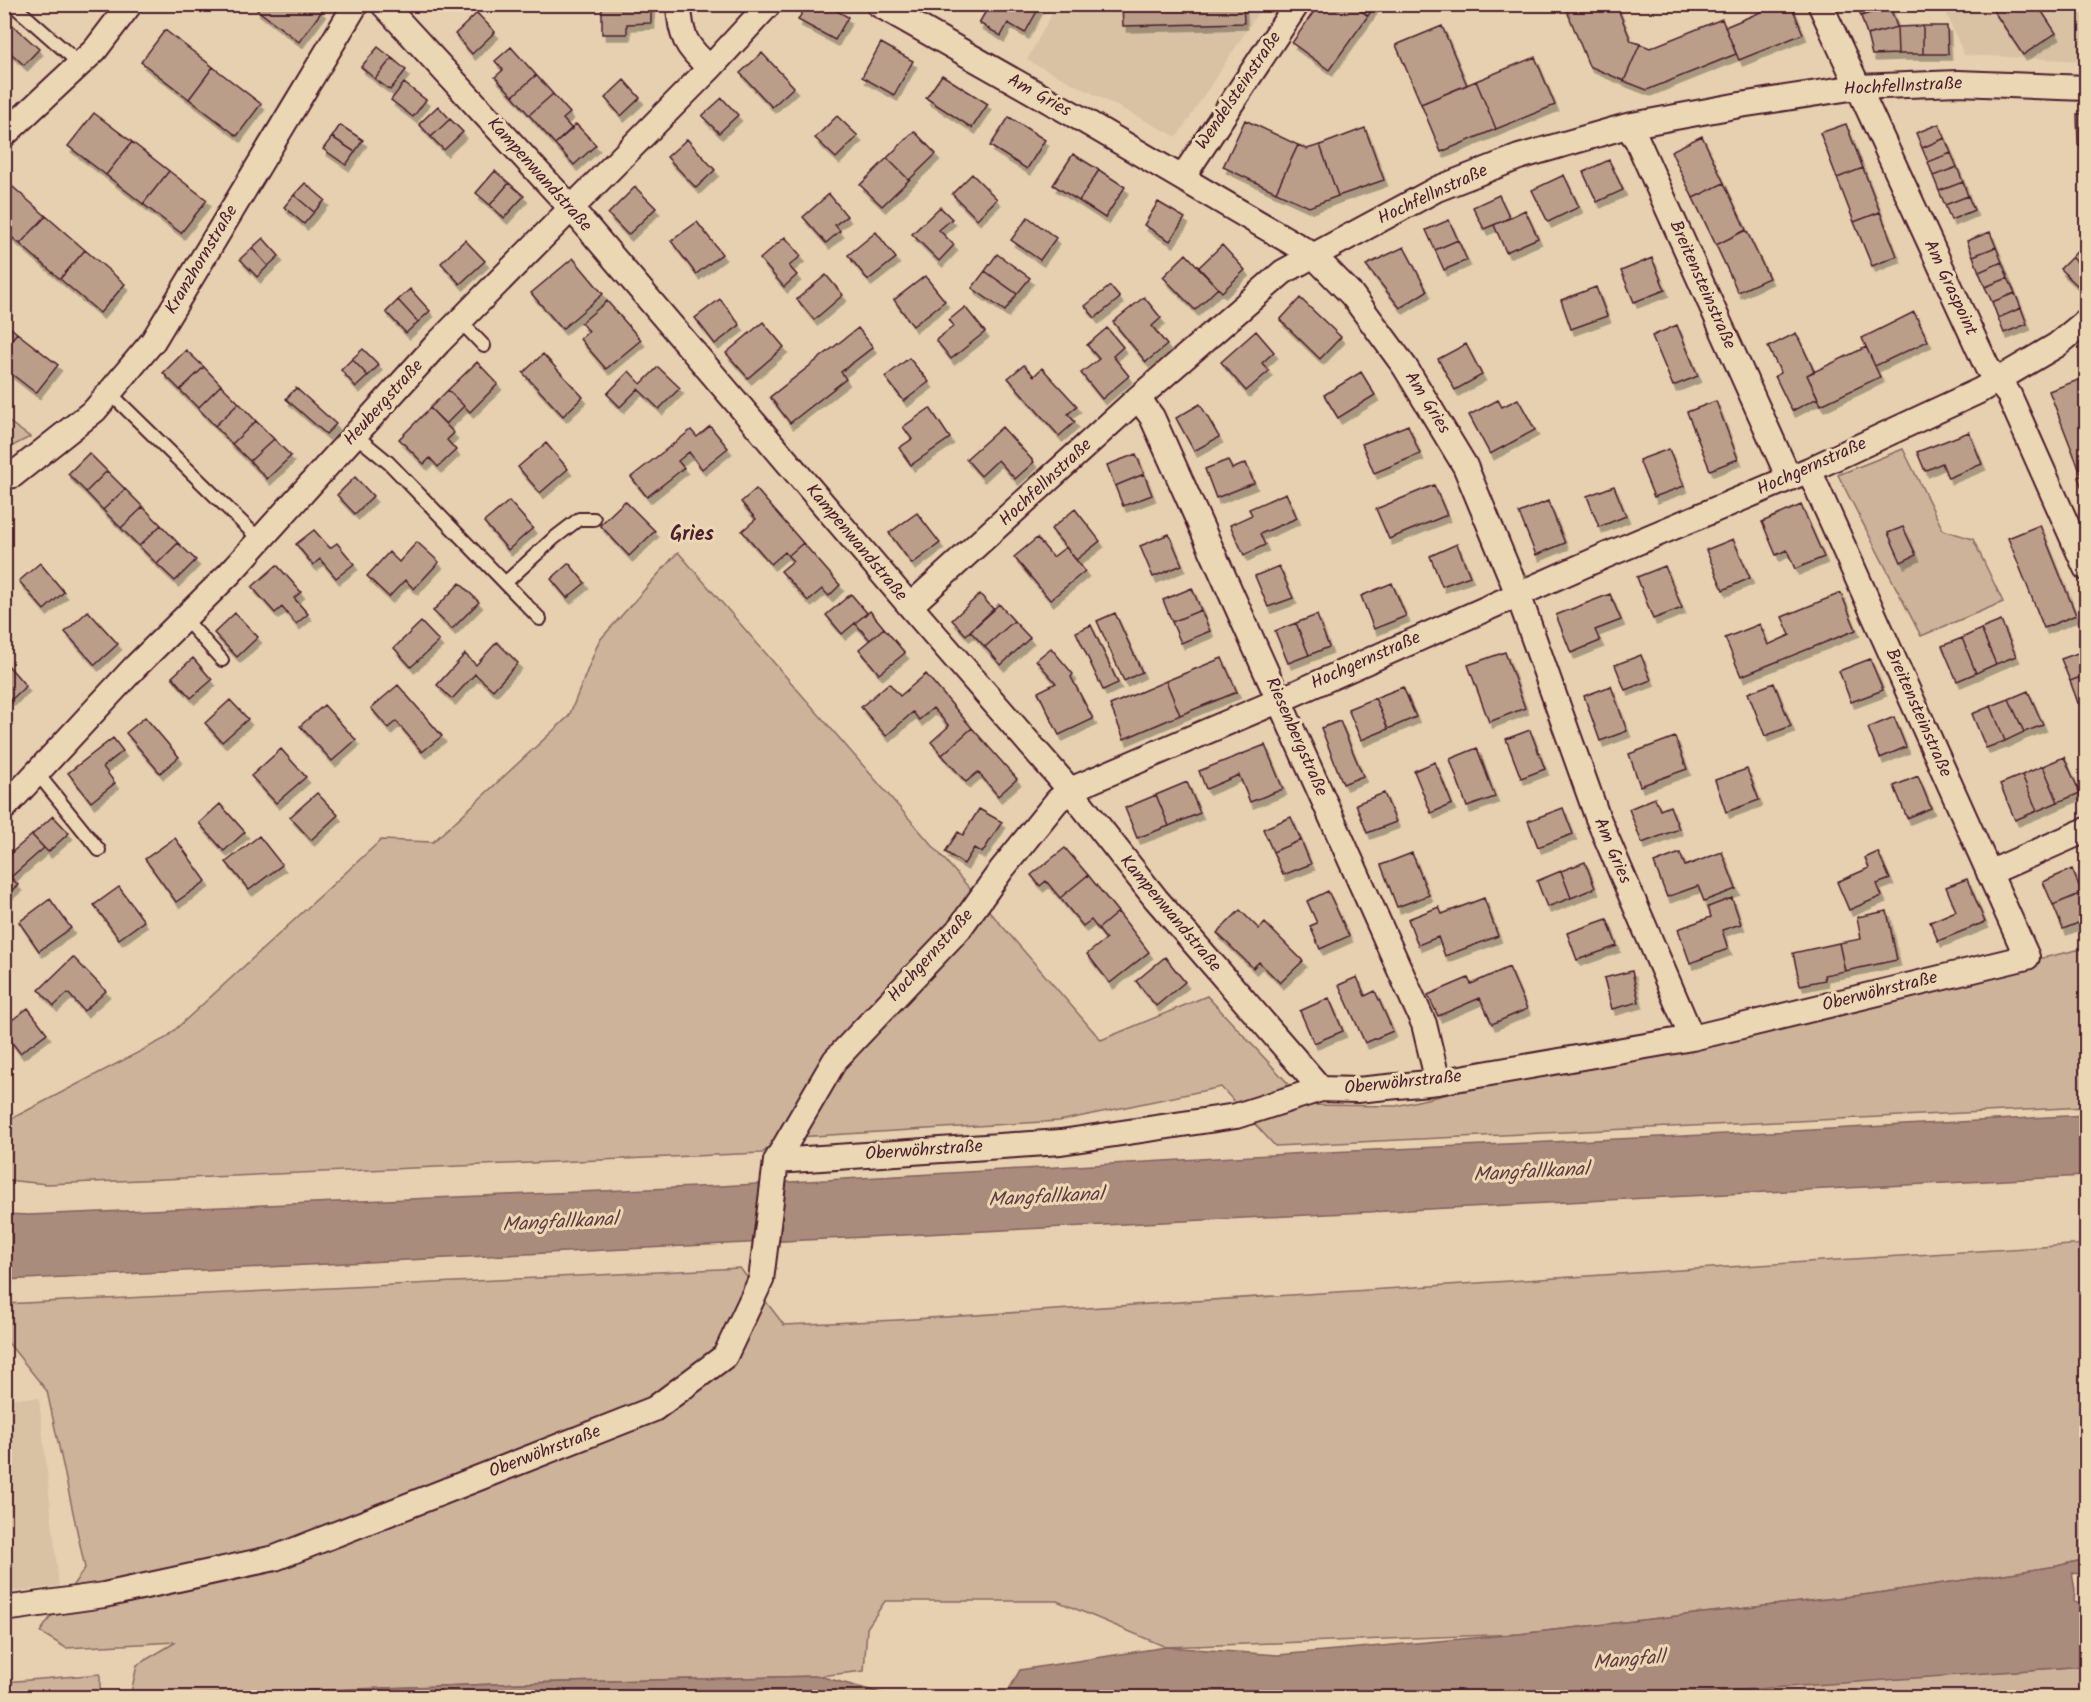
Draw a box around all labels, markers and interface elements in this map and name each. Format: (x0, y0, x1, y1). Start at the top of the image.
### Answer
street label: Wendelsteinstraße (1189, 26, 1289, 156)
street label: Am Gries (1002, 66, 1077, 126)
street label: Hochfellnstraße (1843, 69, 1963, 105)
street label: Kampenwandstraße (479, 111, 599, 239)
street label: Hochfellnstraße (1373, 157, 1493, 233)
street label: Kranzhornstraße (158, 200, 246, 320)
street label: Breitensteinstraße (1661, 216, 1743, 354)
street label: Am Graspoint (1915, 235, 1985, 342)
street label: Heubergstraße (337, 353, 431, 453)
street label: Am Gries (1396, 366, 1458, 440)
street label: Hochgernstraße (1752, 430, 1872, 504)
street label: Hochfellnstraße (993, 432, 1099, 534)
street label: Kampenwandstraße (798, 478, 914, 608)
district label: Gries (670, 519, 714, 551)
street label: Hochgernstraße (1306, 624, 1426, 698)
street label: Breitensteinstraße (1877, 644, 1959, 782)
street label: Riesenbergstraße (1257, 673, 1335, 801)
street label: Am Gries (1585, 813, 1639, 889)
street label: Kampenwandstraße (1112, 849, 1228, 979)
street label: Hochgernstraße (881, 903, 981, 1009)
street label: Oberwöhrstraße (1819, 964, 1941, 1020)
street label: Oberwöhrstraße (1343, 1062, 1463, 1104)
street label: Oberwöhrstraße (864, 1132, 984, 1170)
water label: Mangfallkanal (1472, 1154, 1594, 1192)
water label: Mangfallkanal (987, 1179, 1109, 1217)
water label: Mangfallkanal (501, 1204, 623, 1242)
street label: Oberwöhrstraße (485, 1417, 605, 1487)
water label: Mangfall (1592, 1642, 1670, 1680)

